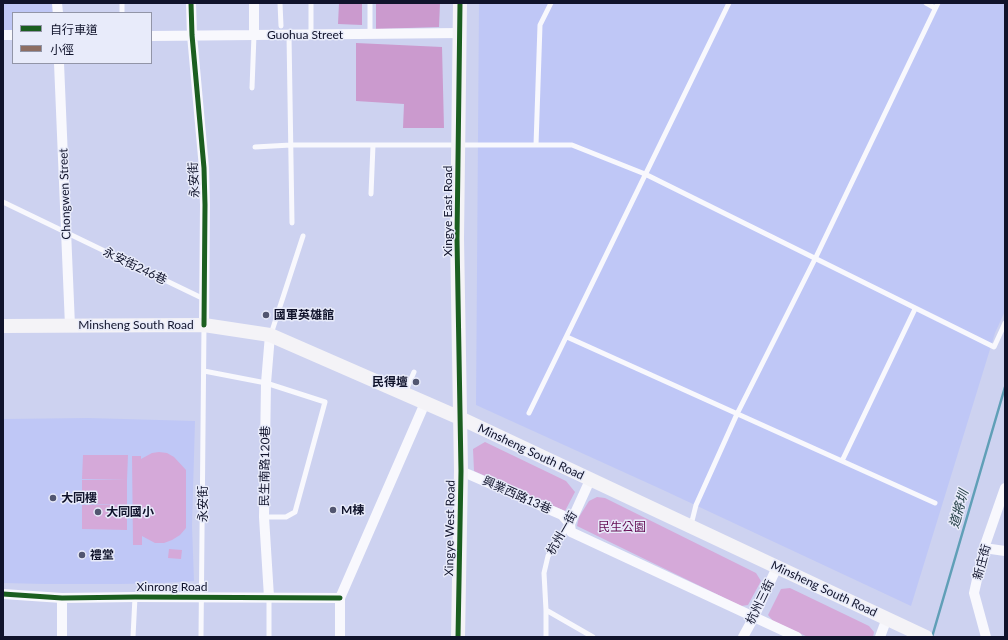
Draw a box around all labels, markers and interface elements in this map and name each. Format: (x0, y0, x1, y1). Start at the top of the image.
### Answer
legend (12, 12, 152, 64)
text: 自行車道 (50, 22, 98, 37)
street label: Guohua Street (267, 28, 343, 42)
text: 小徑 (50, 42, 74, 57)
street label: Chongwen Street (56, 148, 74, 240)
street label: 永安街 (186, 162, 202, 198)
street label: Xingye East Road (441, 165, 455, 257)
street label: 永安街246巷 (101, 244, 169, 288)
place label: 國軍英雄館 (274, 308, 334, 322)
marker: 國軍英雄館 (261, 310, 271, 320)
street label: Minsheng South Road (78, 318, 194, 332)
place label: 民得壇 (372, 375, 408, 389)
marker: 民得壇 (411, 377, 421, 387)
street label: Minsheng South Road (476, 421, 586, 483)
street label: 民生南路120巷 (257, 425, 273, 507)
street label: 興業西路13巷 (480, 473, 554, 517)
street label: Xingye West Road (442, 480, 458, 576)
street label: 永安街 (196, 486, 210, 522)
water label: 道將圳 (946, 488, 972, 530)
place label: 大同樓 (61, 491, 97, 505)
marker: 大同樓 (48, 493, 58, 503)
place label: M棟 (341, 503, 364, 517)
place label: 大同國小 (106, 505, 154, 519)
marker: M棟 (328, 505, 338, 515)
marker: 大同國小 (93, 507, 103, 517)
street label: 杭州一街 (544, 509, 580, 557)
park label: 民生公園 (598, 520, 646, 534)
street label: 新庄街 (970, 543, 994, 581)
place label: 禮堂 (90, 548, 114, 562)
marker: 禮堂 (77, 550, 87, 560)
street label: Minsheng South Road (769, 558, 879, 620)
street label: 杭州三街 (743, 577, 777, 627)
street label: Xinrong Road (137, 580, 207, 594)

